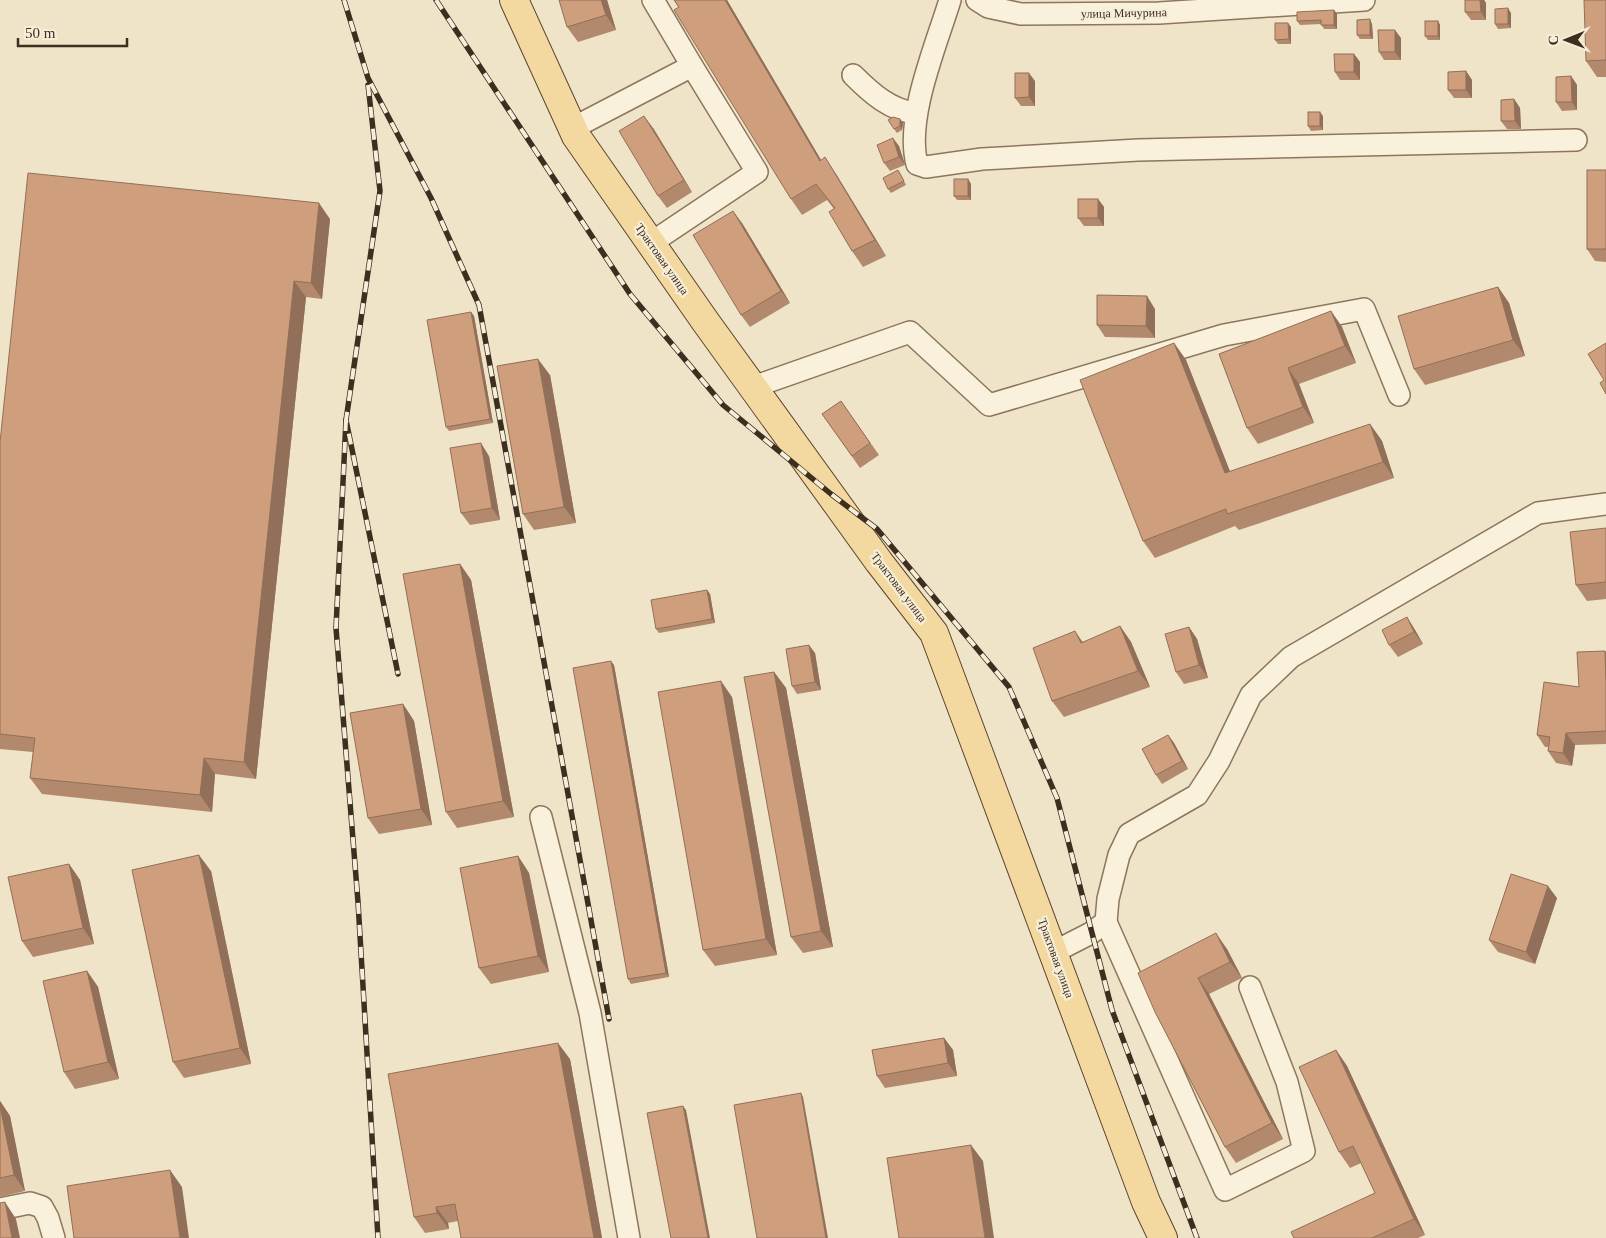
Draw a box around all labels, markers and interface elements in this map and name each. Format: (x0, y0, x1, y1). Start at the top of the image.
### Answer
street label: улица Мичурина (1081, 5, 1168, 21)
scale bar (18, 15, 126, 47)
north arrow (1541, 15, 1591, 65)
text: 50 m (25, 25, 56, 41)
text: С (1546, 35, 1561, 45)
street label: Трактовая улица (632, 221, 692, 298)
street label: Трактовая улица (868, 549, 930, 625)
street label: Трактовая улица (1035, 916, 1077, 1000)

